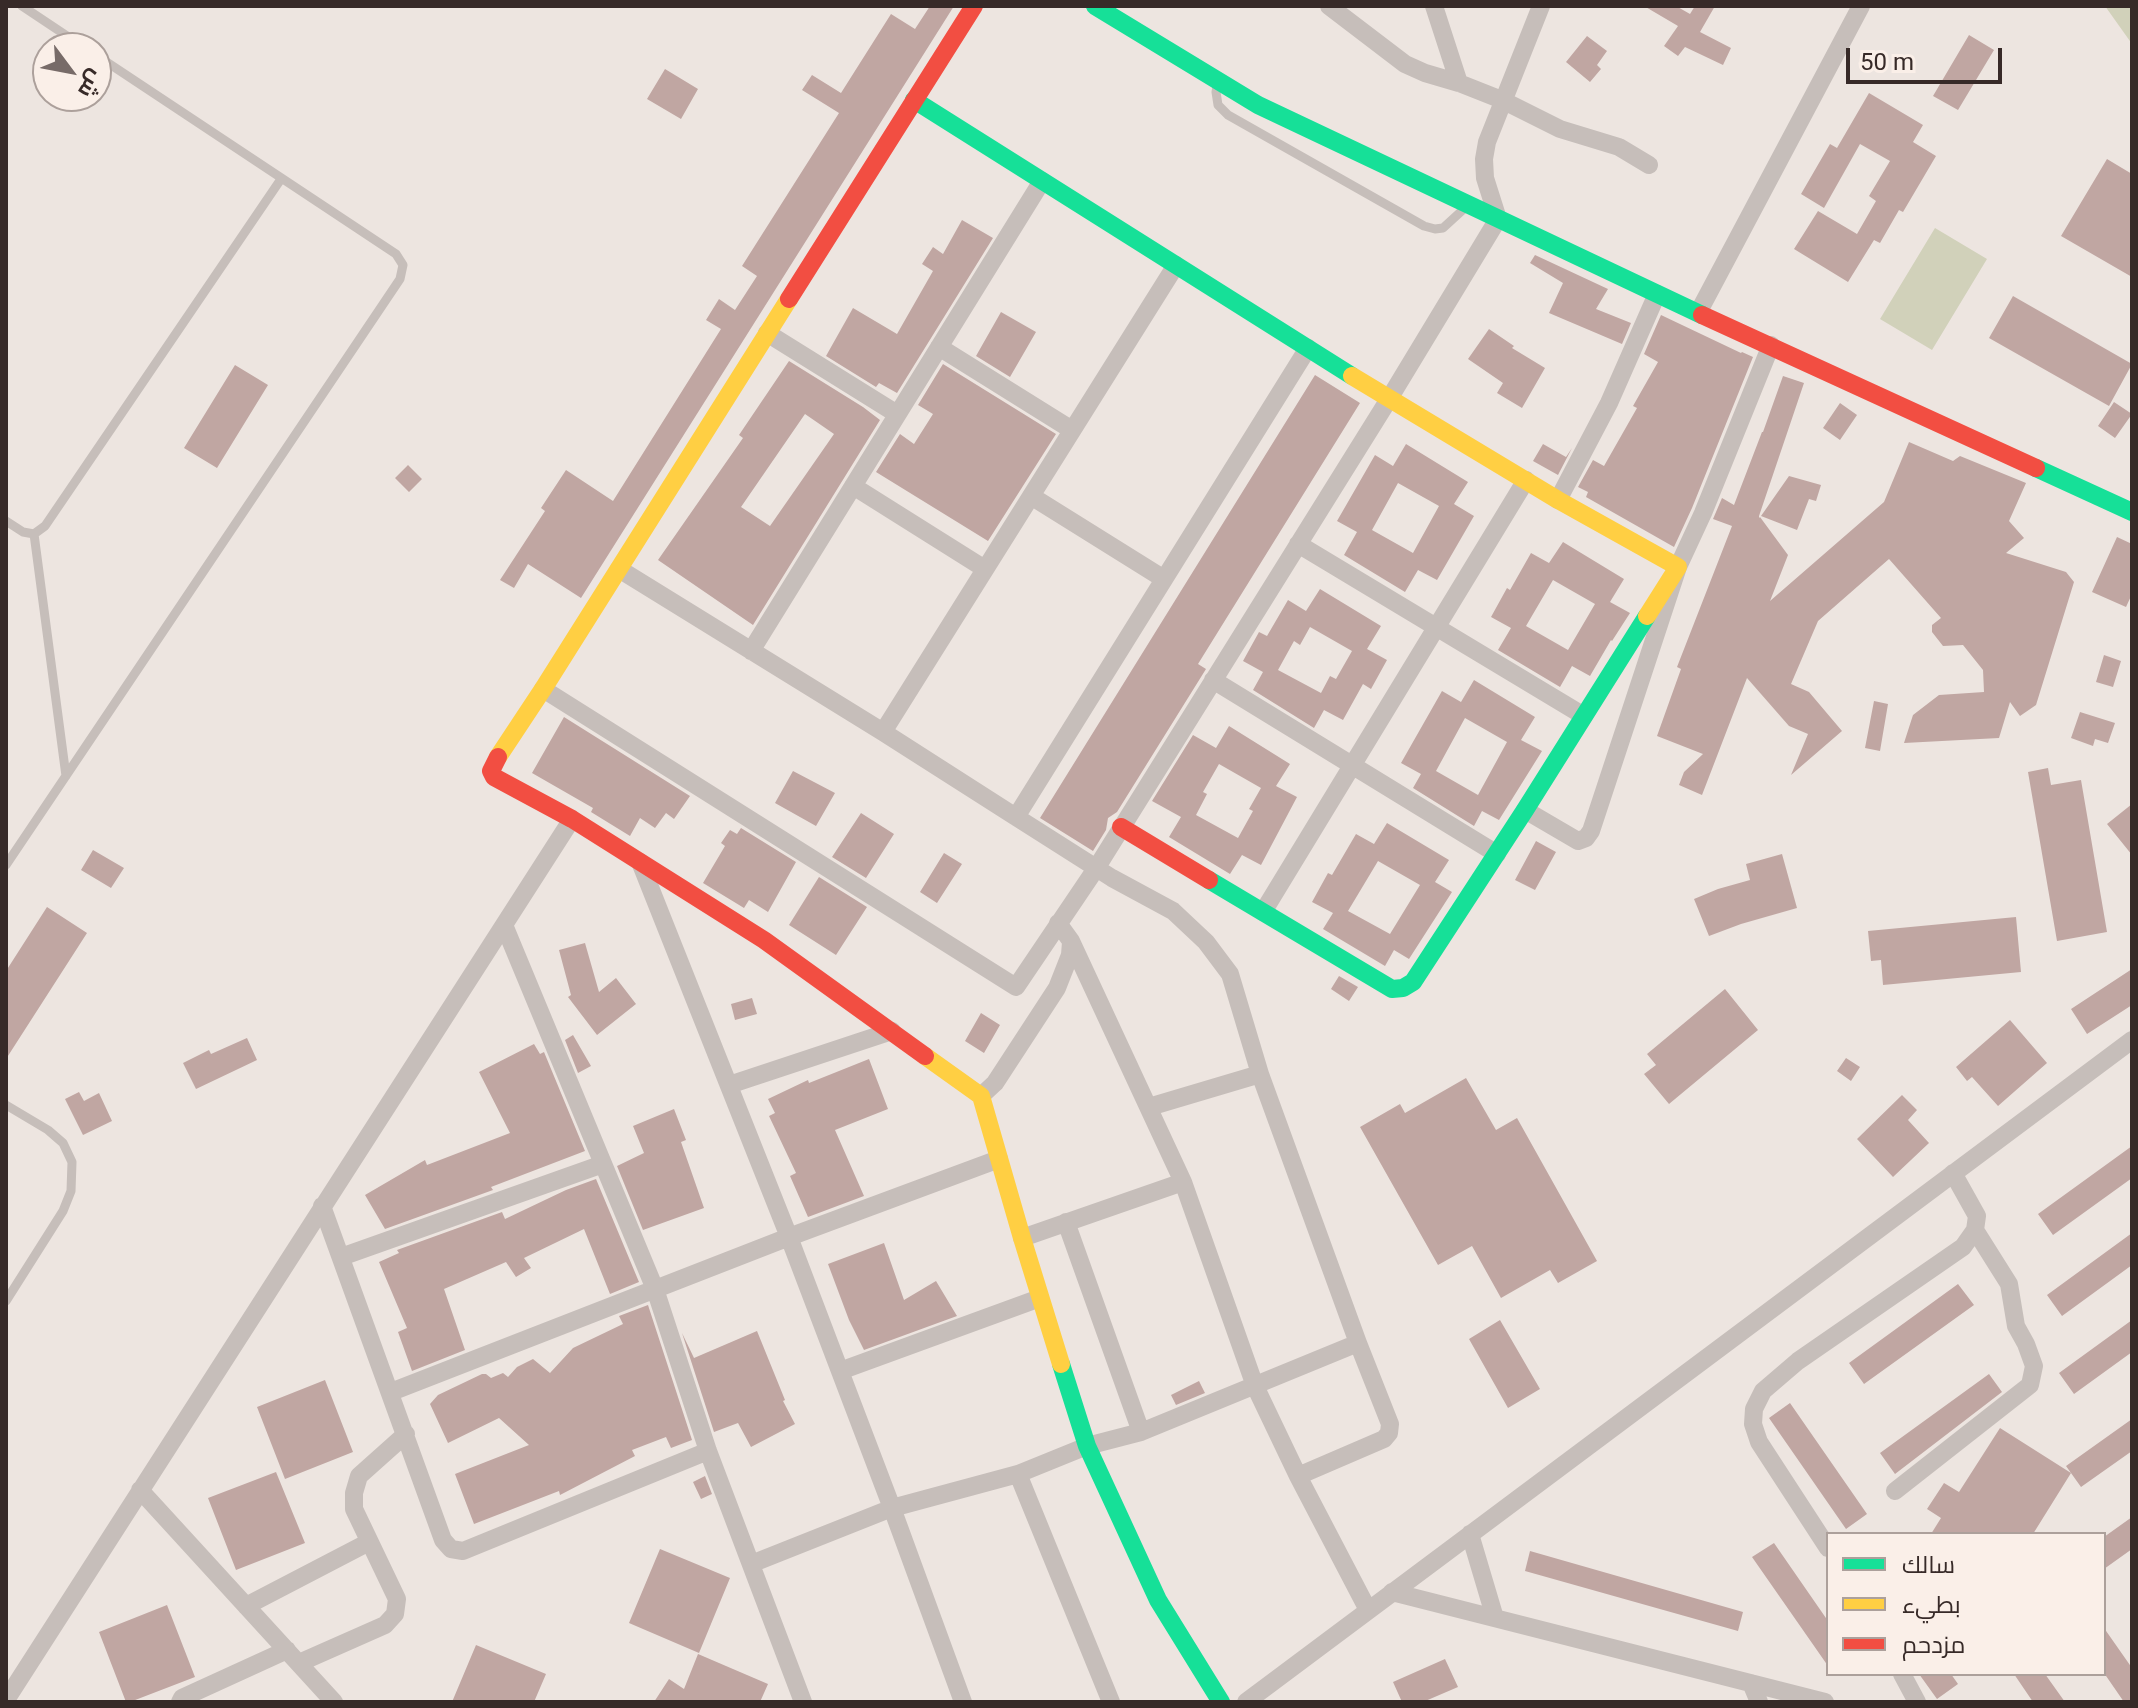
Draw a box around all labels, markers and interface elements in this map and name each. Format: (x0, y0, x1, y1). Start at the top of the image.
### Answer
north arrow (32, 32, 112, 112)
scale bar (1850, 32, 2006, 82)
text: 50 m (1860, 48, 1914, 76)
text: ش (73, 65, 109, 103)
legend (1826, 1532, 2106, 1676)
text: سالك (1902, 1551, 1955, 1579)
text: بطيء (1902, 1591, 1961, 1619)
text: مزدحم (1902, 1631, 1965, 1659)

